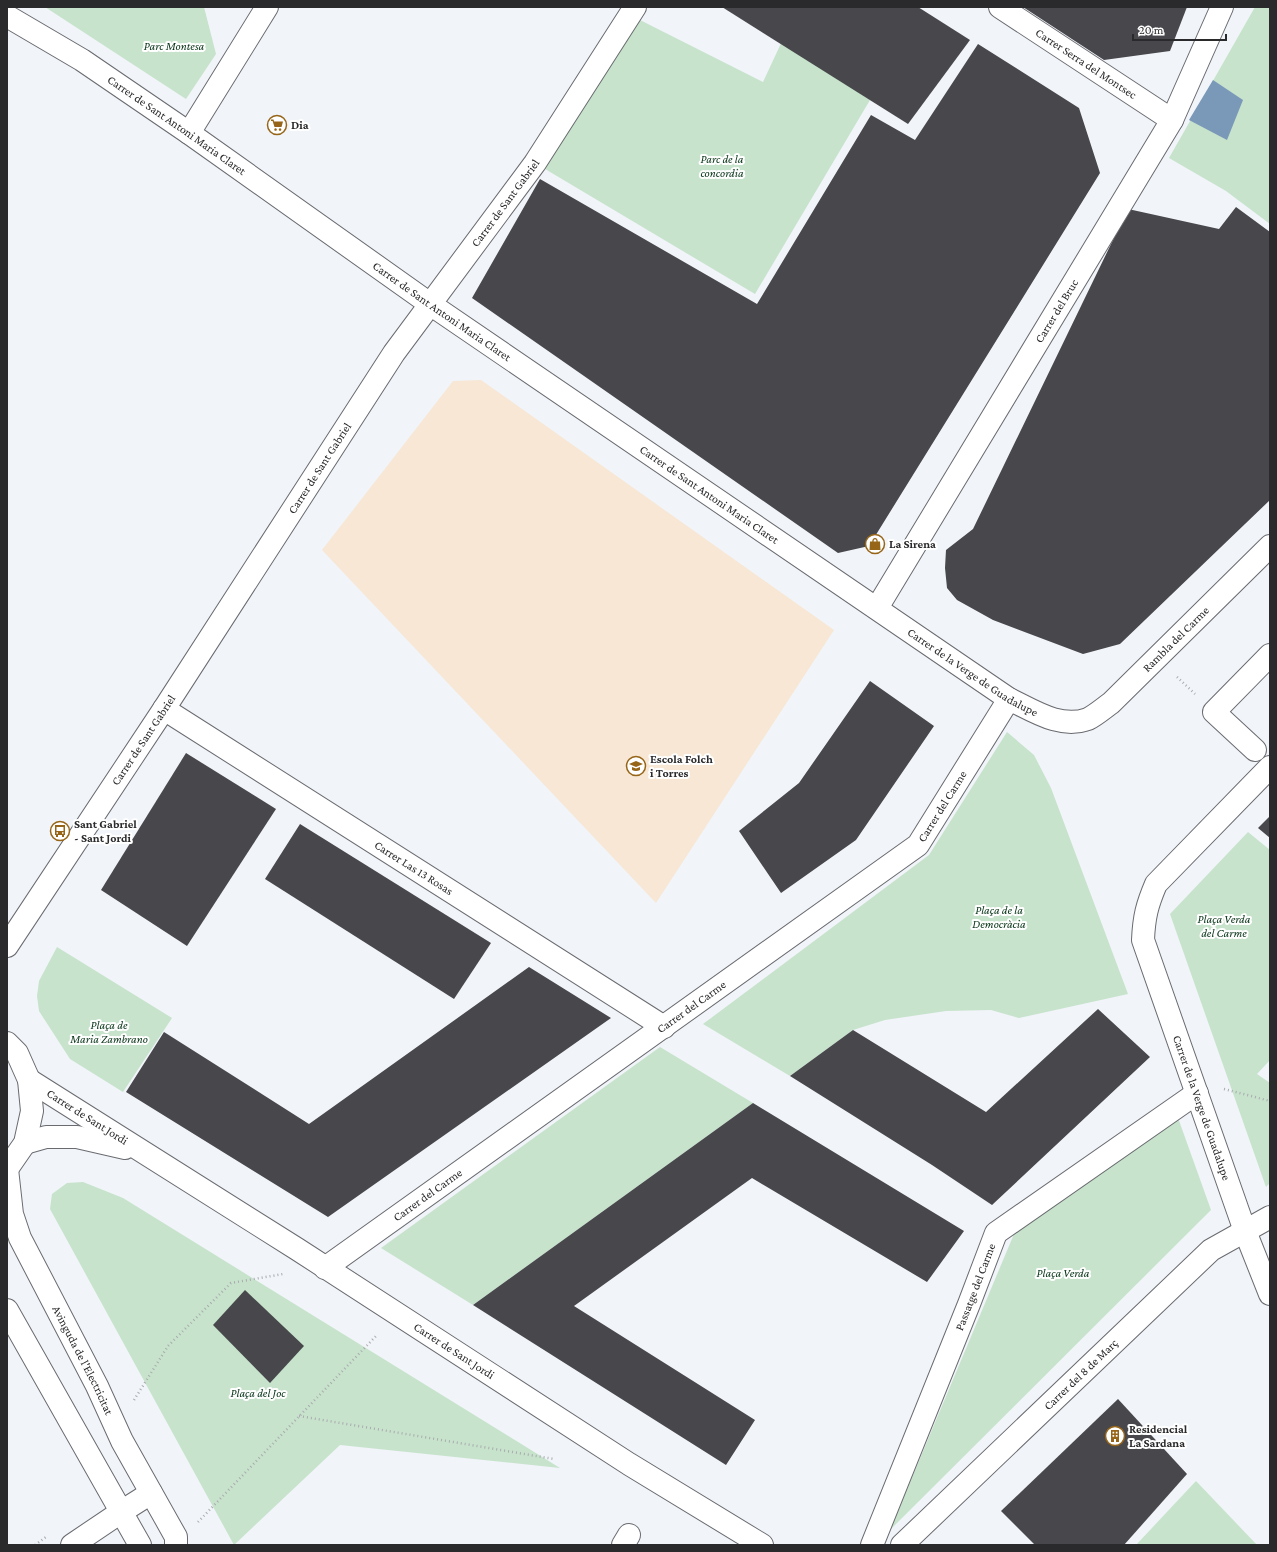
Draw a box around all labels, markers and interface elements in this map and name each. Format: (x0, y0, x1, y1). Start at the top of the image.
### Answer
scale bar (1133, 16, 1226, 42)
text: 20 m (1139, 23, 1164, 37)
street label: Carrer Serra del Montsec (1033, 25, 1139, 102)
park label: Parc Montesa (144, 39, 205, 53)
street label: Carrer de Sant Antoni Maria Claret (105, 73, 249, 179)
supermarket icon: Dia (266, 114, 288, 136)
place label: Dia (291, 118, 309, 132)
park label: Parc de la concordia (700, 152, 744, 180)
street label: Carrer de Sant Gabriel (468, 157, 543, 249)
street label: Carrer de Sant Antoni Maria Claret (370, 259, 515, 365)
street label: Carrer del Bruc (1032, 277, 1081, 345)
street label: Carrer de Sant Gabriel (285, 420, 354, 516)
street label: Carrer de Sant Antoni Maria Claret (637, 442, 782, 547)
shop icon: La Sirena (864, 533, 886, 555)
place label: La Sirena (889, 537, 936, 551)
street label: Rambla del Carme (1140, 603, 1212, 675)
street label: Carrer de la Verge de Guadalupe (905, 625, 1040, 719)
street label: Carrer de Sant Gabriel (108, 692, 178, 788)
place label: Escola Folch i Torres (650, 752, 713, 780)
school or university icon: Escola Folch i Torres (625, 755, 647, 777)
street label: Carrer del Carme (915, 768, 970, 845)
place label: Sant Gabriel - Sant Jordi (74, 817, 137, 845)
bus stop icon: Sant Gabriel - Sant Jordi (49, 820, 71, 842)
street label: Carrer Las 13 Rosas (372, 838, 456, 898)
park label: Plaça de la Democràcia (972, 903, 1026, 931)
park label: Plaça Verda del Carme (1198, 912, 1251, 940)
street label: Carrer del Carme (654, 977, 729, 1036)
park label: Plaça de Maria Zambrano (69, 1018, 148, 1046)
street label: Carrer de la Verge de Guadalupe (1170, 1033, 1234, 1182)
street label: Carrer de Sant Jordi (44, 1086, 131, 1148)
street label: Carrer del Carme (390, 1165, 465, 1224)
street label: Passatge del Carme (952, 1241, 998, 1333)
park label: Plaça Verda (1037, 1266, 1090, 1280)
street label: Avinguda de l'Electricitat (49, 1303, 117, 1418)
street label: Carrer de Sant Jordi (411, 1319, 497, 1382)
street label: Carrer del 8 de Març (1041, 1336, 1121, 1413)
park label: Plaça del Joc (231, 1386, 286, 1400)
place label: Residencial La Sardana (1129, 1422, 1188, 1450)
building icon: Residencial La Sardana (1104, 1425, 1126, 1447)

